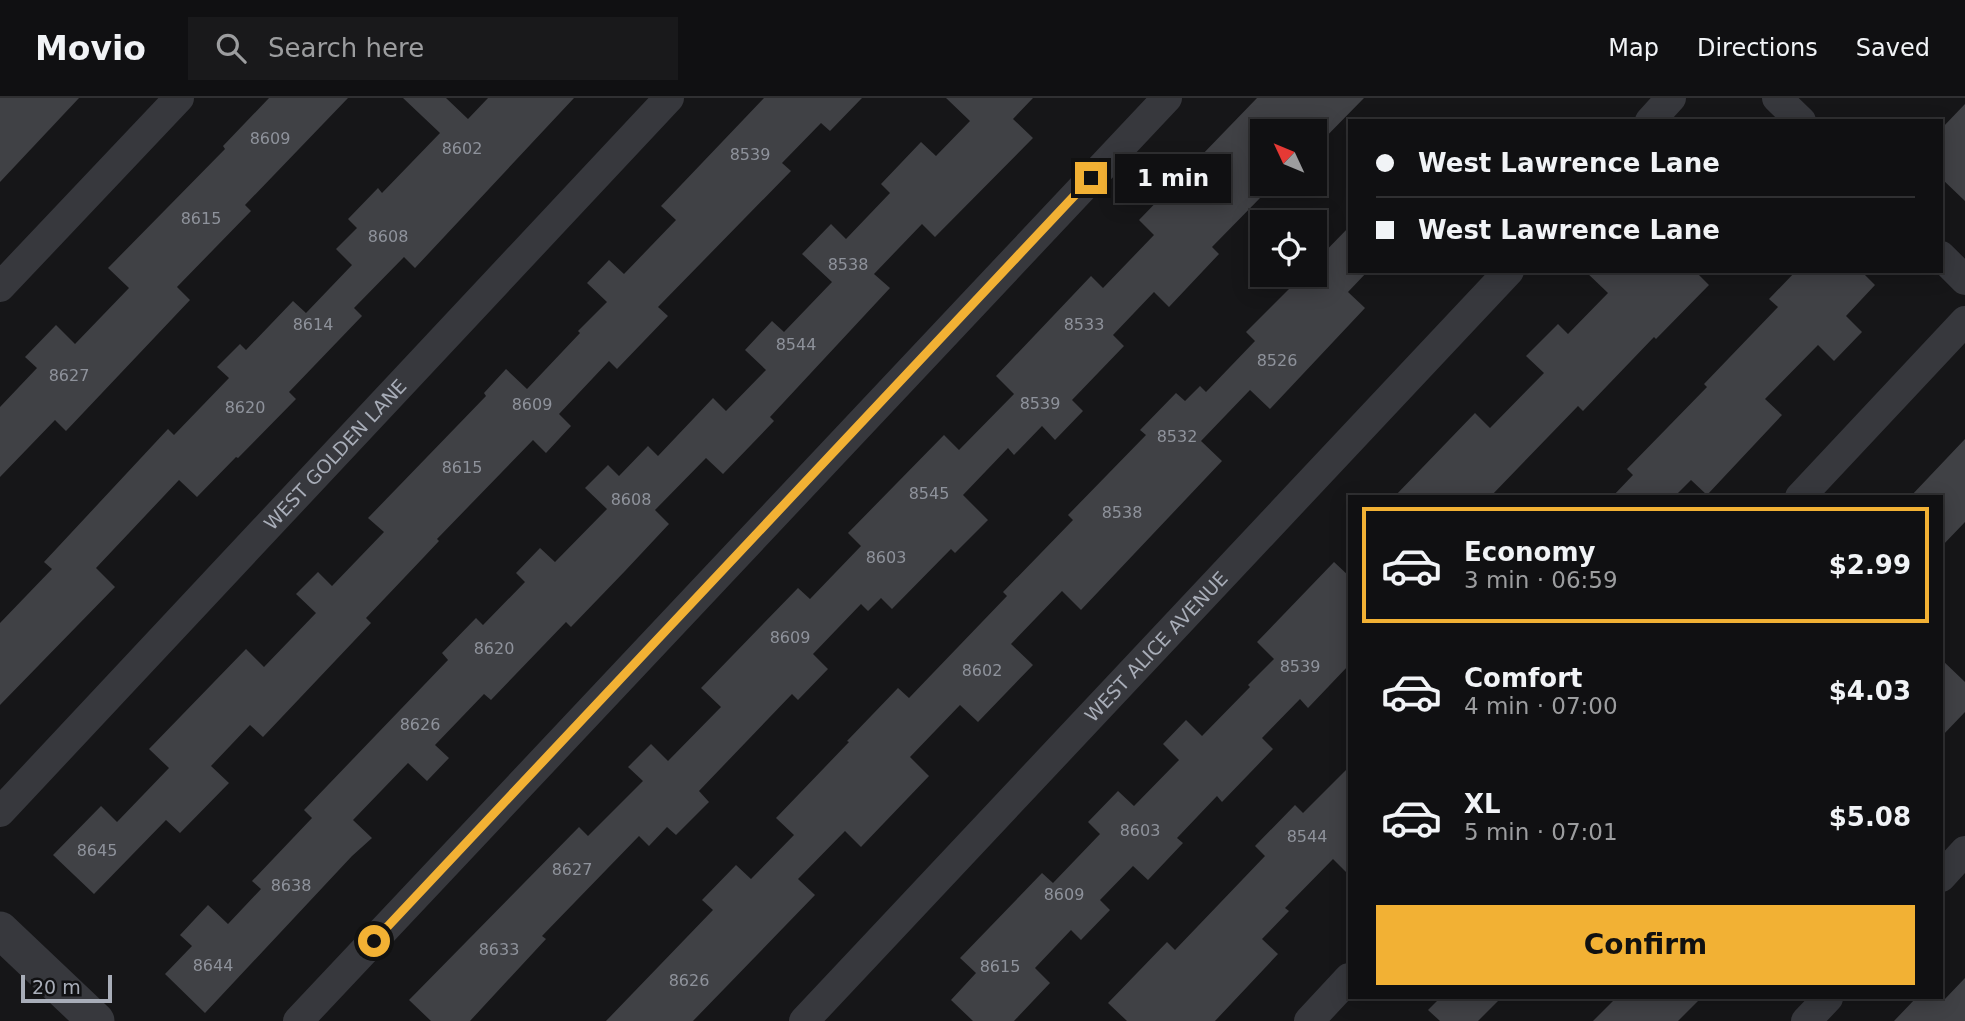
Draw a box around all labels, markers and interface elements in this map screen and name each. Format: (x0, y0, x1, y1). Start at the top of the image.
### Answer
search box (188, 17, 678, 80)
text: Movio (35, 29, 146, 68)
icon: search (212, 29, 250, 67)
text: Search here (268, 33, 424, 63)
text: Map (1608, 34, 1659, 62)
text: Directions (1697, 34, 1818, 62)
text: Saved (1856, 34, 1930, 62)
north arrow (1250, 119, 1326, 196)
map controls (1250, 119, 1327, 287)
house number: 8609 (250, 129, 290, 148)
house number: 8602 (442, 139, 482, 158)
house number: 8539 (730, 145, 770, 164)
text: West Lawrence Lane (1418, 148, 1720, 178)
callout: 1 min (1116, 154, 1231, 202)
route end (1075, 162, 1107, 194)
text: 1 min (1137, 165, 1209, 191)
house number: 8615 (181, 209, 221, 228)
button: locate (1250, 210, 1327, 287)
text: West Lawrence Lane (1418, 215, 1720, 245)
house number: 8608 (368, 227, 408, 246)
house number: 8538 (828, 255, 868, 274)
house number: 8614 (293, 315, 333, 334)
house number: 8533 (1064, 315, 1104, 334)
house number: 8544 (776, 335, 816, 354)
house number: 8526 (1257, 351, 1297, 370)
house number: 8627 (49, 366, 89, 385)
street label: WEST GOLDEN LANE (259, 375, 411, 534)
house number: 8539 (1020, 394, 1060, 413)
house number: 8609 (512, 395, 552, 414)
house number: 8620 (225, 398, 265, 417)
house number: 8532 (1157, 427, 1197, 446)
house number: 8615 (442, 458, 482, 477)
house number: 8545 (909, 484, 949, 503)
house number: 8608 (611, 490, 651, 509)
house number: 8538 (1102, 503, 1142, 522)
icon: car (1380, 534, 1443, 597)
text: Economy (1464, 537, 1595, 567)
house number: 8603 (866, 548, 906, 567)
text: $2.99 (1829, 550, 1911, 580)
street label: WEST ALICE AVENUE (1080, 567, 1232, 726)
text: 3 min · 06:59 (1464, 567, 1618, 593)
house number: 8609 (770, 628, 810, 647)
house number: 8620 (474, 639, 514, 658)
house number: 8539 (1280, 657, 1320, 676)
icon: car (1380, 660, 1443, 723)
house number: 8602 (962, 661, 1002, 680)
text: Comfort (1464, 663, 1582, 693)
text: $4.03 (1829, 676, 1911, 706)
text: 4 min · 07:00 (1464, 693, 1618, 719)
house number: 8626 (400, 715, 440, 734)
icon: car (1380, 786, 1443, 849)
text: XL (1464, 789, 1501, 819)
text: $5.08 (1829, 802, 1911, 832)
text: 5 min · 07:01 (1464, 819, 1618, 845)
house number: 8603 (1120, 821, 1160, 840)
house number: 8544 (1287, 827, 1327, 846)
house number: 8645 (77, 841, 117, 860)
house number: 8627 (552, 860, 592, 879)
house number: 8638 (271, 876, 311, 895)
house number: 8609 (1044, 885, 1084, 904)
button: Confirm (1376, 905, 1915, 985)
route start (358, 925, 390, 957)
house number: 8633 (479, 940, 519, 959)
house number: 8644 (193, 956, 233, 975)
house number: 8615 (980, 957, 1020, 976)
house number: 8626 (669, 971, 709, 990)
scale bar (21, 972, 112, 1004)
text: 20 m (32, 976, 81, 998)

